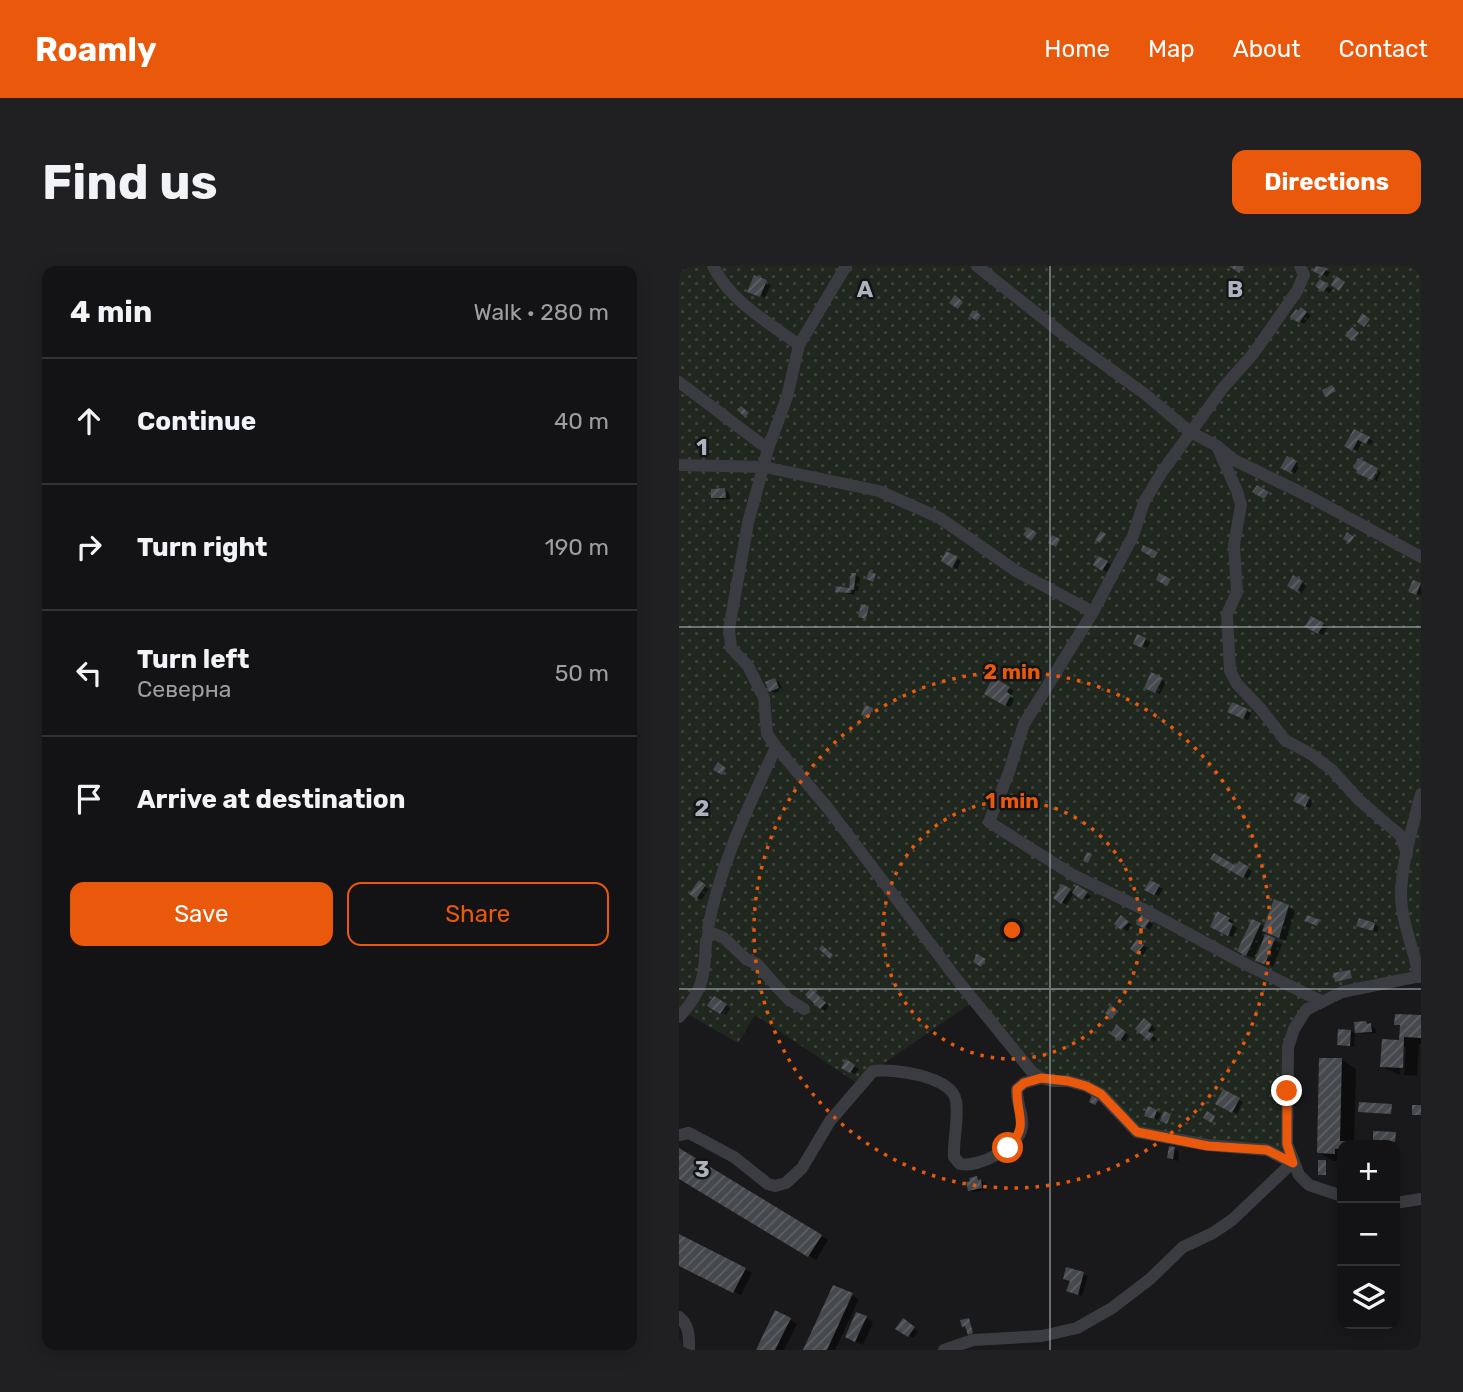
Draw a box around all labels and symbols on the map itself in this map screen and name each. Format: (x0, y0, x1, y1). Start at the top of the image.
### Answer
text: A (857, 275, 874, 303)
text: B (1227, 275, 1243, 303)
text: 1 (696, 433, 708, 461)
text: 2 min (984, 659, 1040, 684)
text: 1 min (985, 788, 1039, 813)
text: 2 (695, 794, 709, 822)
centre of rings (1000, 918, 1024, 942)
route end (1271, 1075, 1302, 1106)
route start (992, 1132, 1023, 1163)
text: 3 (694, 1155, 710, 1183)

